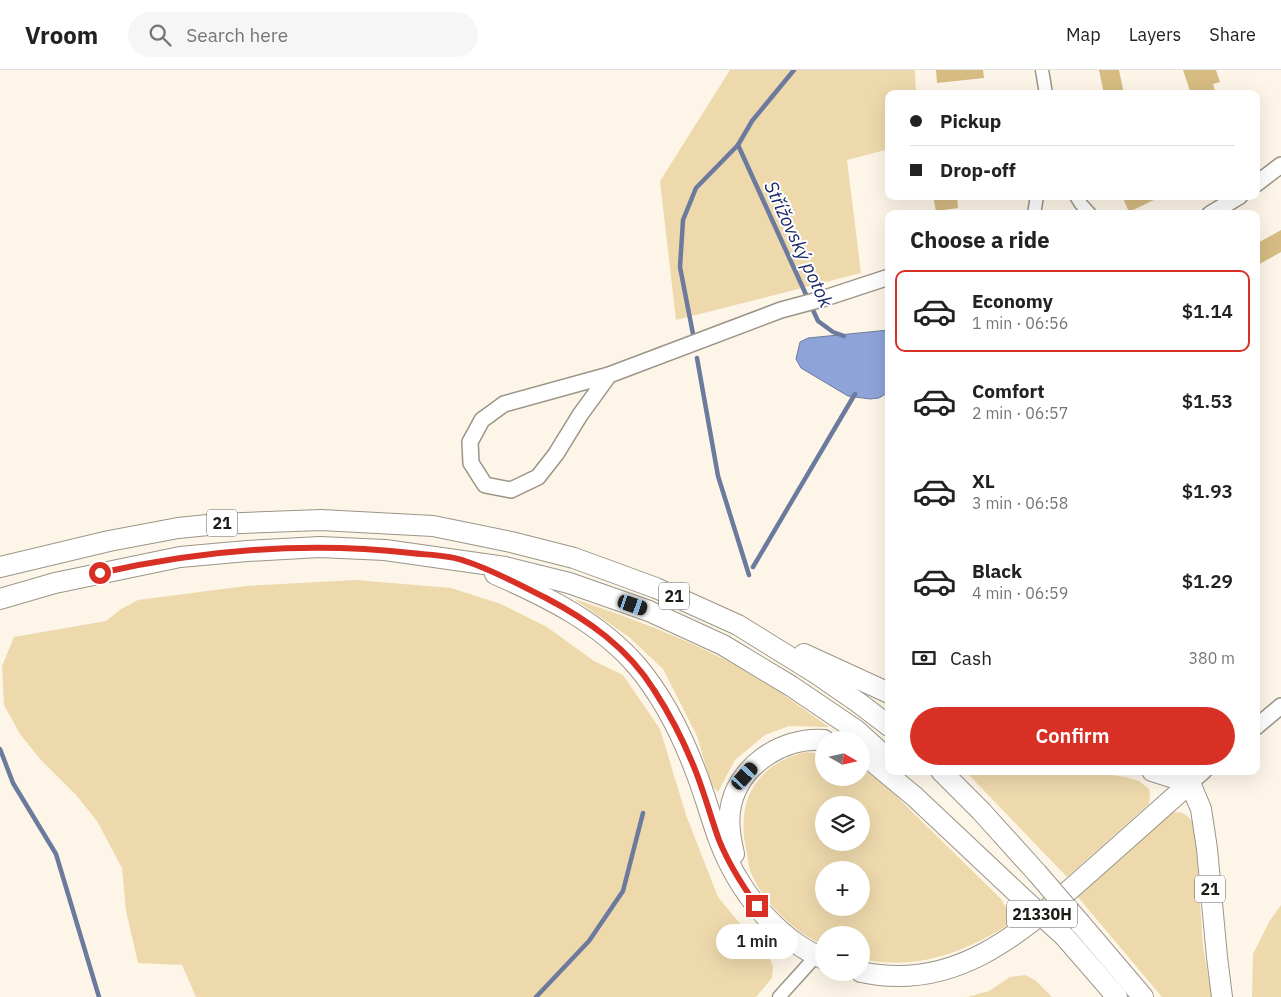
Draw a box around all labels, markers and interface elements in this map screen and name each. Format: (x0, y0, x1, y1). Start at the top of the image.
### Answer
search box (128, 12, 478, 57)
text: Vroom (25, 19, 98, 51)
icon: search (146, 21, 174, 49)
text: Search here (186, 23, 288, 47)
text: Map (1066, 23, 1101, 46)
text: Layers (1129, 23, 1181, 46)
text: Share (1209, 23, 1256, 46)
text: Pickup (940, 109, 1001, 133)
text: Drop-off (940, 158, 1016, 182)
water label: Střížovský potok (759, 177, 839, 312)
text: Choose a ride (910, 225, 1050, 254)
icon: car (912, 289, 957, 334)
text: Economy (972, 289, 1053, 313)
text: $1.14 (1182, 299, 1233, 323)
text: 1 min · 06:56 (972, 313, 1068, 333)
icon: car (912, 379, 957, 424)
text: Comfort (972, 379, 1045, 403)
text: $1.53 (1182, 389, 1233, 413)
text: 2 min · 06:57 (972, 403, 1068, 423)
icon: car (912, 469, 957, 514)
text: XL (972, 469, 995, 493)
text: $1.93 (1182, 479, 1233, 503)
text: 3 min · 06:58 (972, 493, 1068, 513)
road number: 21 (207, 509, 237, 536)
icon: car (912, 559, 957, 604)
text: Black (972, 559, 1022, 583)
route start (89, 562, 111, 584)
text: $1.29 (1182, 569, 1233, 593)
road number: 21 (659, 582, 689, 610)
text: 4 min · 06:59 (972, 583, 1068, 603)
car (616, 593, 649, 617)
icon: cash (910, 644, 938, 672)
text: Cash (950, 646, 992, 670)
text: 380 m (1188, 648, 1235, 668)
button: Confirm (910, 707, 1235, 765)
north arrow (815, 731, 870, 786)
map controls (815, 731, 870, 981)
car (729, 760, 760, 792)
button: layers (815, 796, 870, 851)
button: + (815, 861, 870, 916)
road number: 21 (1195, 876, 1225, 902)
route end (746, 895, 768, 917)
road number: 21330H (1007, 901, 1077, 928)
callout: 1 min (716, 924, 798, 958)
button: − (815, 926, 870, 981)
text: 1 min (736, 931, 778, 951)

